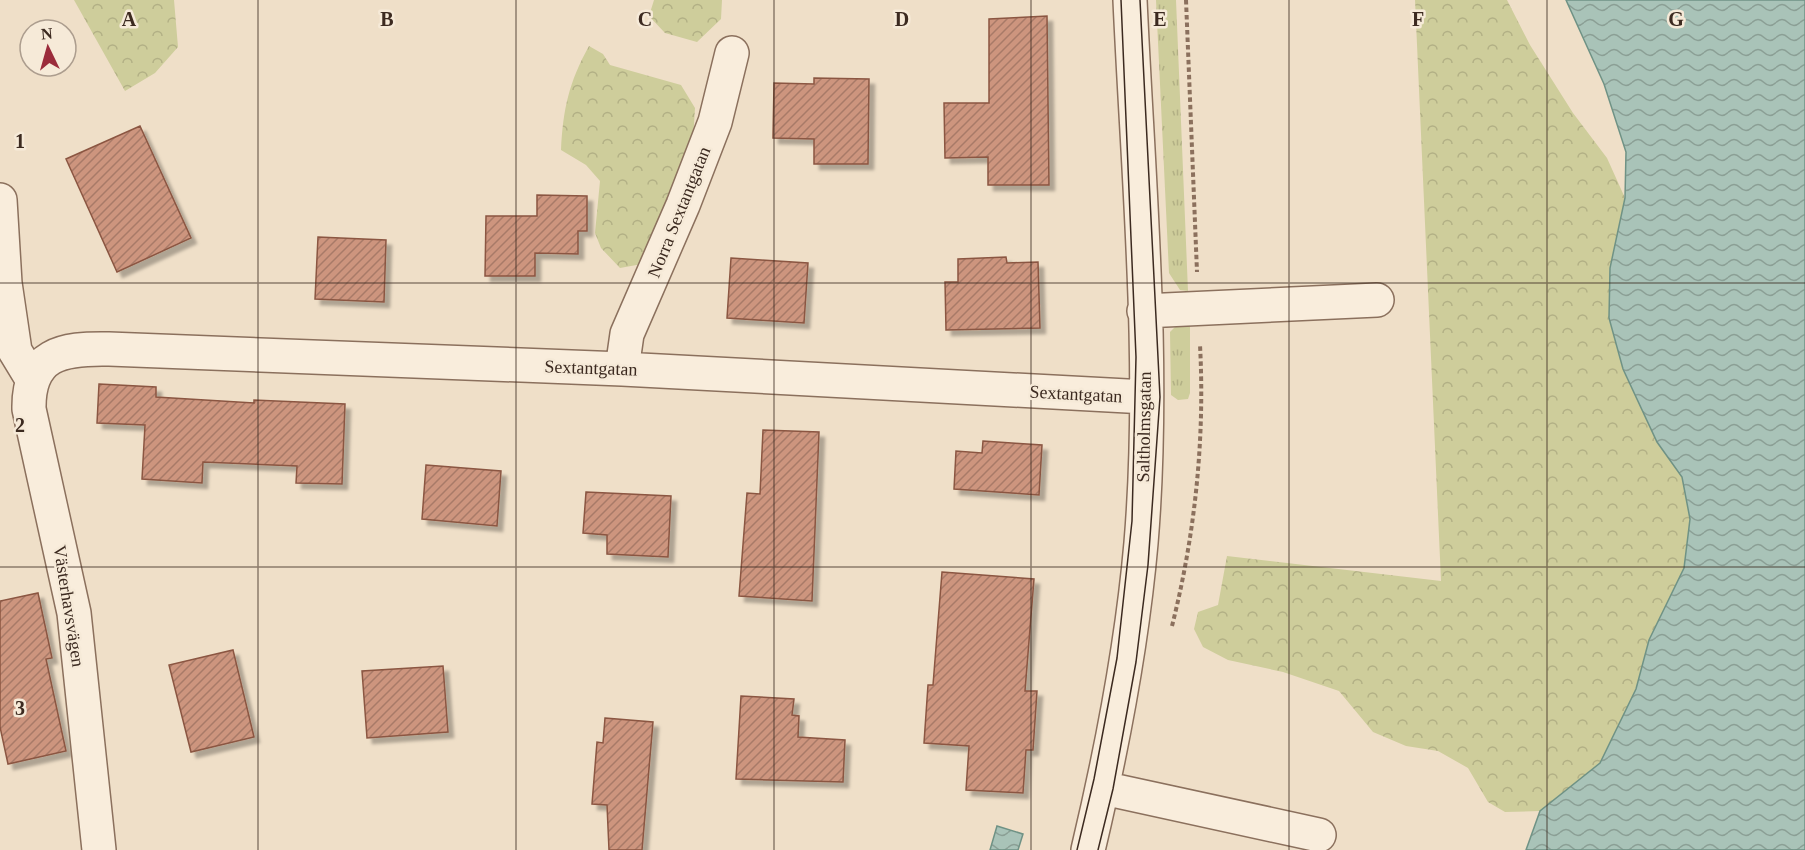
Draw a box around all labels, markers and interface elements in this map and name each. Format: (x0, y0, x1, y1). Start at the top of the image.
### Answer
text: A (122, 8, 137, 30)
text: B (380, 8, 394, 30)
text: C (638, 8, 652, 30)
text: D (895, 8, 909, 30)
text: E (1153, 8, 1167, 30)
text: F (1412, 8, 1424, 30)
text: G (1668, 8, 1684, 30)
north arrow (18, 18, 78, 78)
text: N (40, 25, 54, 43)
text: 1 (15, 130, 25, 152)
street label: Norra Sextantgatan (644, 144, 714, 280)
street label: Sextantgatan (544, 356, 638, 380)
street label: Saltholmsgatan (1133, 371, 1155, 483)
street label: Sextantgatan (1029, 382, 1123, 406)
text: 2 (15, 414, 25, 436)
street label: Västerhavsvägen (50, 544, 88, 668)
text: 3 (15, 697, 25, 719)

